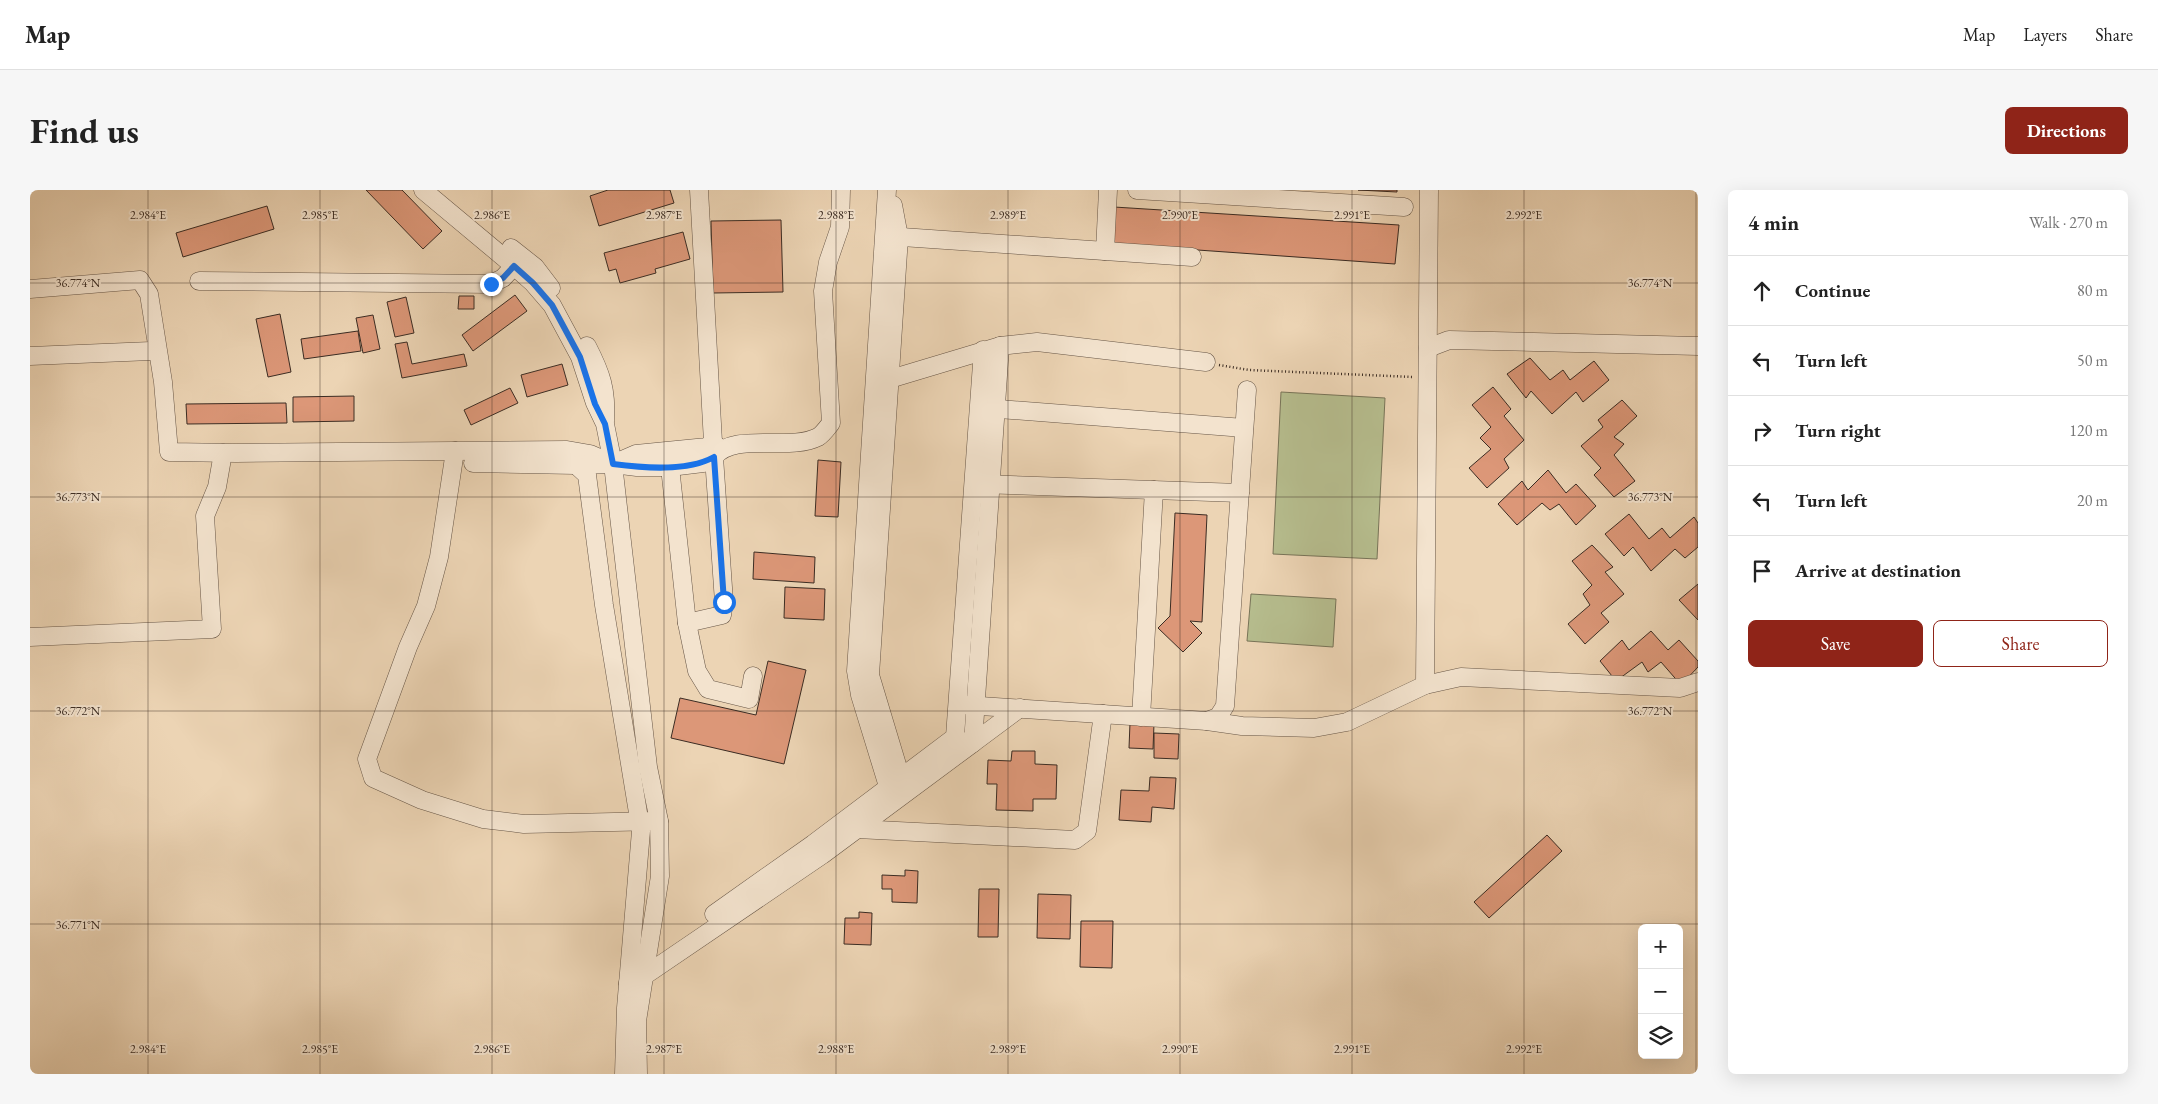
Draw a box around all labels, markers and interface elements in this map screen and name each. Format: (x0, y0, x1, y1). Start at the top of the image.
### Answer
text: Map (25, 19, 70, 50)
text: Map (1963, 23, 1995, 46)
text: Layers (2023, 23, 2067, 46)
text: Share (2095, 23, 2133, 46)
button: Directions (2005, 107, 2128, 154)
text: Find us (30, 108, 139, 153)
text: 2.984°E (130, 207, 166, 223)
text: 2.985°E (302, 207, 338, 223)
text: 2.986°E (474, 207, 510, 223)
text: 2.987°E (646, 207, 682, 223)
text: 2.988°E (818, 207, 854, 223)
text: 2.989°E (990, 207, 1026, 223)
text: 2.990°E (1162, 207, 1198, 223)
text: 2.991°E (1334, 207, 1370, 223)
text: 2.992°E (1506, 207, 1542, 223)
text: 4 min (1748, 209, 1799, 236)
text: Walk · 270 m (2029, 212, 2108, 233)
route end (480, 273, 503, 296)
text: 36.774°N (56, 275, 101, 291)
text: 36.774°N (1628, 275, 1673, 291)
icon: ahead (1748, 277, 1776, 305)
text: Continue (1795, 278, 1870, 303)
text: 80 m (2077, 280, 2108, 301)
icon: left (1748, 347, 1776, 375)
text: Turn left (1795, 348, 1867, 373)
text: 50 m (2077, 350, 2108, 371)
icon: right (1748, 417, 1776, 445)
text: Turn right (1795, 418, 1881, 443)
text: 120 m (2069, 420, 2108, 441)
icon: left (1748, 487, 1776, 515)
text: Turn left (1795, 488, 1867, 513)
text: 36.773°N (56, 489, 101, 505)
text: 36.773°N (1628, 489, 1673, 505)
text: 20 m (2077, 490, 2108, 511)
icon: arrive (1748, 557, 1776, 585)
text: Arrive at destination (1795, 558, 1961, 583)
route start (713, 591, 736, 614)
button: Save (1748, 620, 1923, 667)
button: Share (1933, 620, 2108, 667)
text: 36.772°N (56, 703, 101, 719)
text: 36.772°N (1628, 703, 1673, 719)
text: 36.771°N (56, 917, 101, 933)
map controls (1638, 924, 1683, 1059)
button: + (1638, 924, 1683, 969)
button: − (1638, 969, 1683, 1014)
button: layers (1638, 1014, 1683, 1059)
text: 2.984°E (130, 1041, 166, 1057)
text: 2.985°E (302, 1041, 338, 1057)
text: 2.986°E (474, 1041, 510, 1057)
text: 2.987°E (646, 1041, 682, 1057)
text: 2.988°E (818, 1041, 854, 1057)
text: 2.989°E (990, 1041, 1026, 1057)
text: 2.990°E (1162, 1041, 1198, 1057)
text: 2.991°E (1334, 1041, 1370, 1057)
text: 2.992°E (1506, 1041, 1542, 1057)

